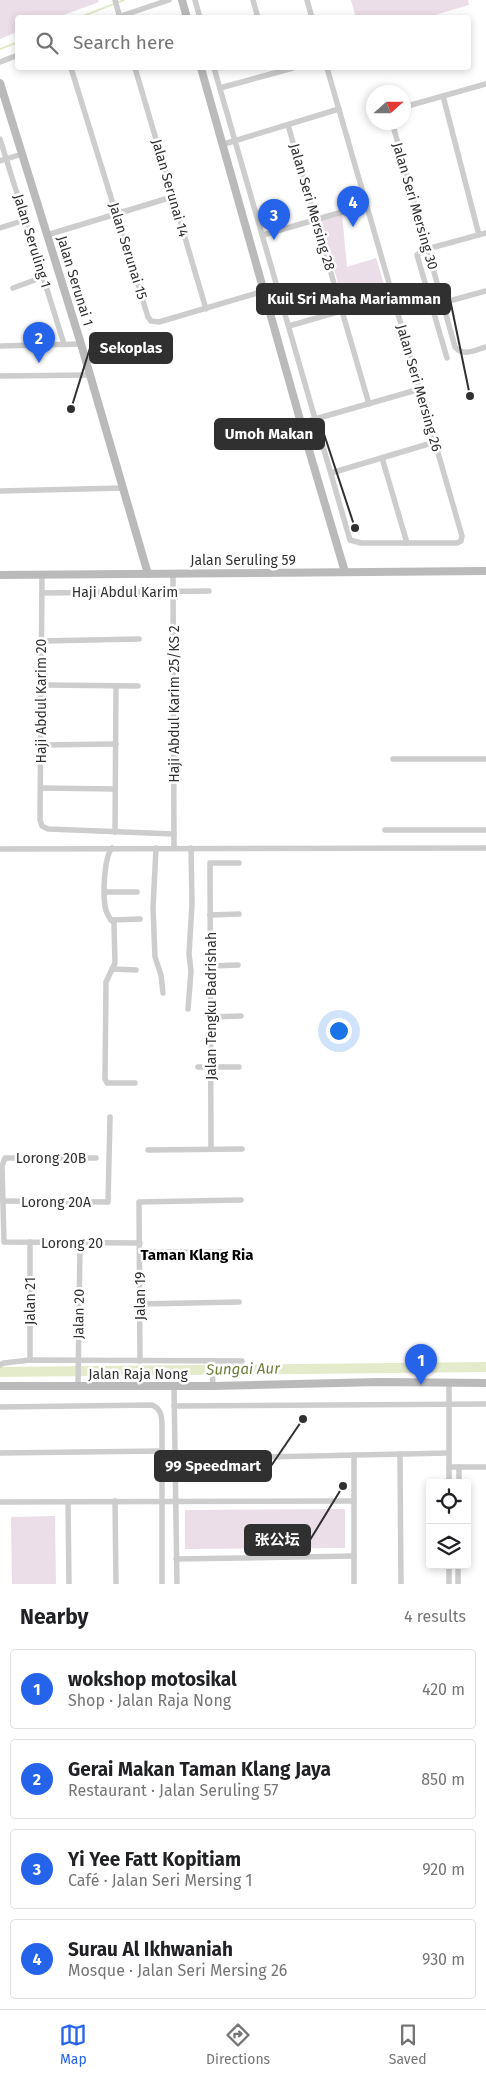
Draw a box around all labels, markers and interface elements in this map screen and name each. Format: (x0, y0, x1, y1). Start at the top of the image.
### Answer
search box (15, 15, 471, 70)
icon: search (33, 29, 61, 57)
text: Search here (73, 31, 174, 54)
north arrow (366, 85, 411, 130)
street label: Jalan Serunai 14 (148, 137, 192, 239)
street label: Jalan Seri Mersing 30 (389, 140, 441, 272)
street label: Jalan Seri Mersing 28 (286, 141, 338, 273)
pin: 4 (337, 186, 369, 227)
street label: Jalan Seruling 1 (10, 192, 54, 290)
pin: 3 (258, 199, 290, 240)
street label: Jalan Serunai 15 (105, 200, 151, 302)
street label: Jalan Serunai 1 (53, 234, 97, 328)
callout: Kuil Sri Maha Mariamman (257, 284, 450, 314)
text: Kuil Sri Maha Mariamman (267, 290, 441, 308)
pin: 2 (23, 322, 55, 363)
street label: Jalan Seri Mersing 26 (393, 322, 445, 454)
callout: Sekoplas (90, 333, 172, 363)
text: Sekoplas (100, 339, 162, 357)
callout: Umoh Makan (215, 419, 324, 449)
text: Umoh Makan (225, 425, 313, 443)
street label: Jalan Seruling 59 (190, 552, 296, 569)
street label: Haji Abdul Karim (72, 584, 178, 601)
street label: Haji Abdul Karim 25/KS 2 (166, 625, 183, 783)
street label: Haji Abdul Karim 20 (33, 638, 50, 763)
street label: Jalan Tengku Badrishah (203, 932, 220, 1080)
your location (326, 1018, 352, 1044)
street label: Lorong 20B (16, 1150, 86, 1167)
street label: Lorong 20A (21, 1194, 91, 1211)
street label: Lorong 20 (41, 1235, 103, 1252)
district label: Taman Klang Ria (141, 1246, 253, 1264)
street label: Jalan 19 (132, 1272, 149, 1320)
street label: Jalan 21 (22, 1277, 39, 1325)
street label: Jalan 20 (70, 1289, 88, 1339)
pin: 1 (405, 1344, 437, 1385)
water label: Sungai Aur (205, 1359, 281, 1379)
street label: Jalan Raja Nong (88, 1366, 189, 1383)
callout: 99 Speedmart (155, 1451, 271, 1481)
text: 99 Speedmart (165, 1457, 261, 1475)
map controls (426, 1479, 471, 1569)
button: locate (426, 1479, 471, 1524)
button: layers (426, 1524, 471, 1569)
callout: 张公坛 (245, 1525, 310, 1555)
text: 张公坛 (254, 1531, 300, 1549)
text: Nearby (20, 1604, 88, 1630)
text: 4 results (404, 1607, 466, 1626)
text: wokshop motosikal (68, 1668, 237, 1691)
text: 1 (33, 1680, 41, 1699)
text: 420 m (422, 1680, 465, 1699)
text: Shop · Jalan Raja Nong (68, 1691, 231, 1710)
text: Gerai Makan Taman Klang Jaya (68, 1758, 331, 1781)
text: 2 (33, 1770, 41, 1789)
text: 850 m (421, 1770, 465, 1789)
text: Restaurant · Jalan Seruling 57 (68, 1781, 278, 1800)
text: Yi Yee Fatt Kopitiam (68, 1848, 241, 1871)
text: 3 (33, 1860, 41, 1879)
text: 920 m (422, 1860, 465, 1879)
text: Café · Jalan Seri Mersing 1 (68, 1871, 252, 1890)
text: Surau Al Ikhwaniah (68, 1938, 233, 1961)
text: 4 (32, 1950, 42, 1969)
text: 930 m (422, 1950, 465, 1969)
text: Mosque · Jalan Seri Mersing 26 (68, 1961, 287, 1980)
tab: Map (59, 2021, 87, 2068)
tab: Directions (206, 2021, 270, 2068)
tab: Saved (389, 2021, 427, 2068)

